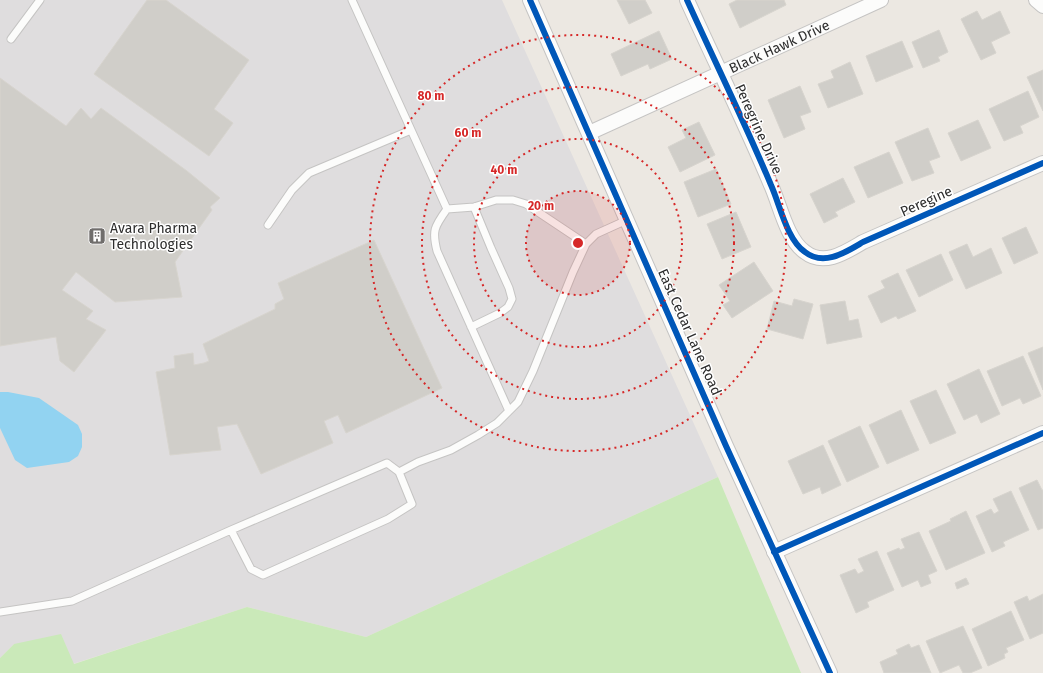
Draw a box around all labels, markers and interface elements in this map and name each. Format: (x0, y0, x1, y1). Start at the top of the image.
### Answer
street label: Black Hawk Drive (726, 17, 832, 77)
street label: Peregrine Drive (731, 81, 786, 177)
text: 80 m (418, 89, 444, 103)
text: 60 m (455, 126, 481, 140)
text: 40 m (491, 163, 517, 177)
street label: Peregine (898, 183, 955, 220)
text: 20 m (528, 199, 554, 213)
place label: Avara Pharma Technologies (110, 220, 197, 253)
building icon: Avara Pharma Technologies (87, 226, 107, 246)
centre of rings (571, 236, 585, 250)
street label: East Cedar Lane Road (654, 266, 725, 398)

